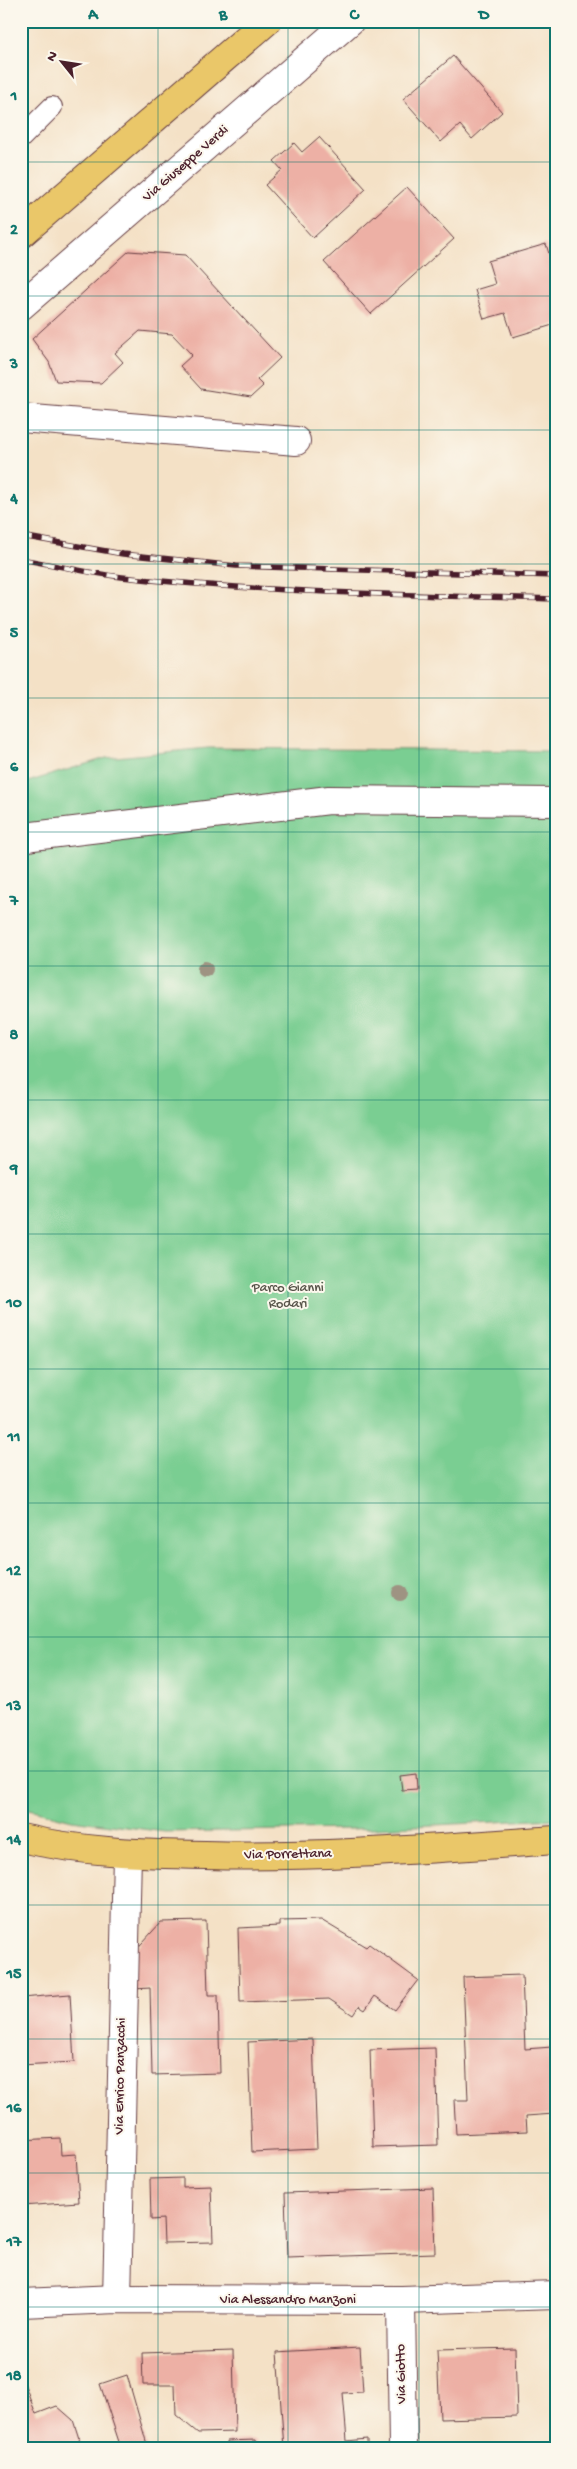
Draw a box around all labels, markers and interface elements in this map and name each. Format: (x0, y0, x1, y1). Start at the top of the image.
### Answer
text: A (87, 7, 99, 26)
text: B (218, 7, 228, 26)
text: C (349, 7, 360, 26)
text: D (477, 7, 490, 26)
north arrow (38, 38, 88, 88)
text: N (43, 49, 63, 65)
text: 1 (10, 88, 17, 107)
street label: Via Giuseppe Verdi (139, 122, 232, 207)
text: 2 (10, 222, 18, 241)
text: 3 (9, 356, 18, 375)
text: 4 (9, 491, 18, 510)
text: 5 (10, 625, 19, 644)
text: 6 (10, 759, 19, 778)
text: 7 (9, 893, 19, 912)
text: 8 (10, 1027, 19, 1046)
text: 9 (9, 1161, 18, 1180)
park label: Parco Gianni Rodari (251, 1280, 324, 1313)
text: 10 (5, 1295, 22, 1314)
text: 11 (7, 1429, 20, 1448)
text: 12 (6, 1563, 21, 1582)
text: 13 (6, 1698, 21, 1717)
text: 14 (6, 1832, 21, 1851)
street label: Via Porrettana (243, 1846, 333, 1864)
text: 15 (6, 1966, 22, 1985)
street label: Via Enrico Panzacchi (111, 2017, 131, 2136)
text: 16 (6, 2100, 22, 2119)
text: 17 (6, 2234, 22, 2253)
street label: Via Alessandro Manzoni (219, 2292, 356, 2309)
street label: Via Giotto (393, 2344, 411, 2405)
text: 18 (5, 2368, 22, 2387)

